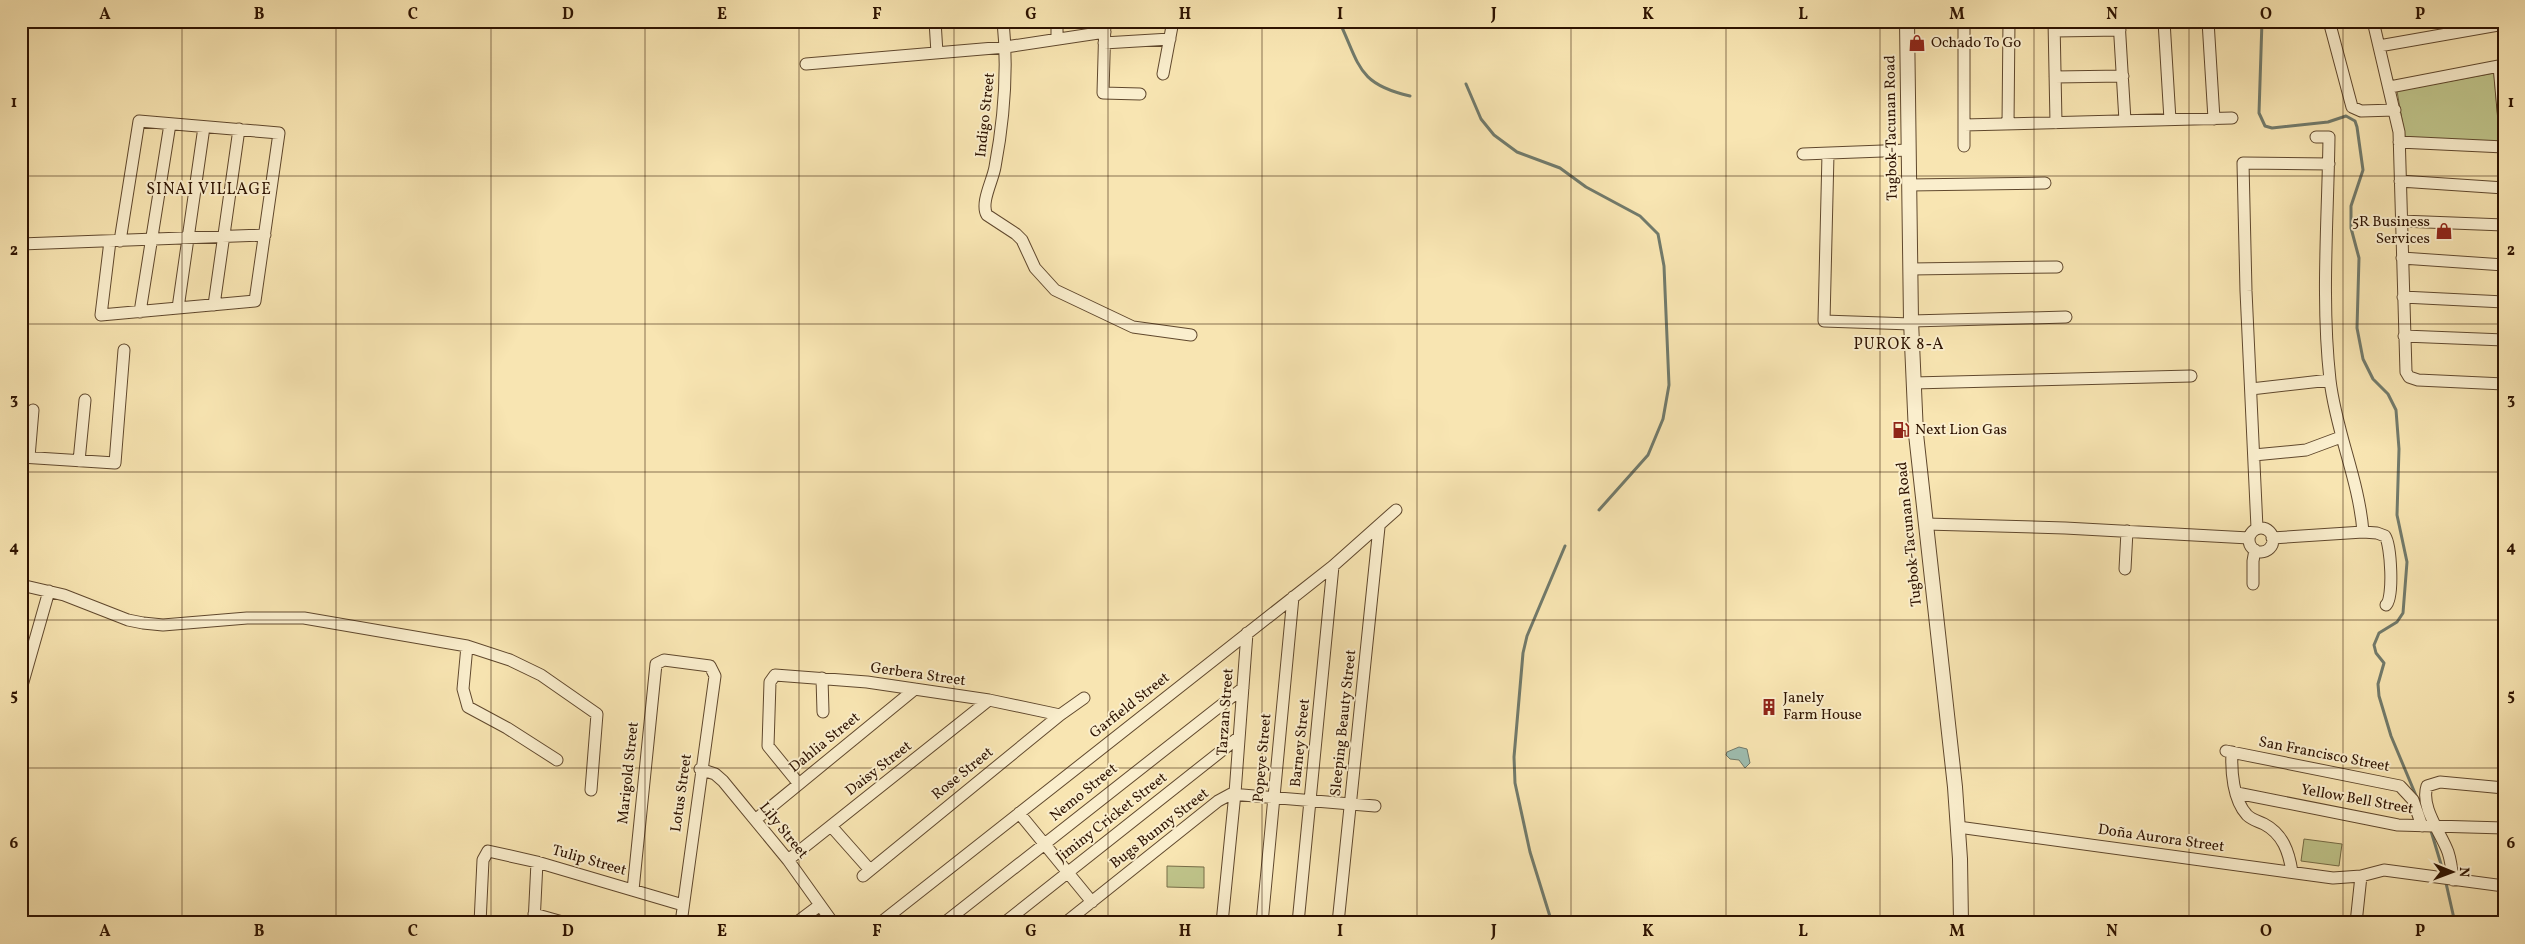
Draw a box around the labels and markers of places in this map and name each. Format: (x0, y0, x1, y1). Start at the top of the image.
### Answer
shop icon: Ochado To Go (1907, 33, 1927, 53)
place label: Ochado To Go (1931, 33, 2021, 54)
place label: 5R Business Services (2352, 212, 2430, 250)
shop icon: 5R Business Services (2434, 221, 2454, 241)
fuel station icon: Next Lion Gas (1891, 420, 1911, 440)
place label: Next Lion Gas (1915, 420, 2007, 441)
place label: Janely Farm House (1783, 688, 1862, 726)
building icon: Janely Farm House (1759, 697, 1779, 717)

